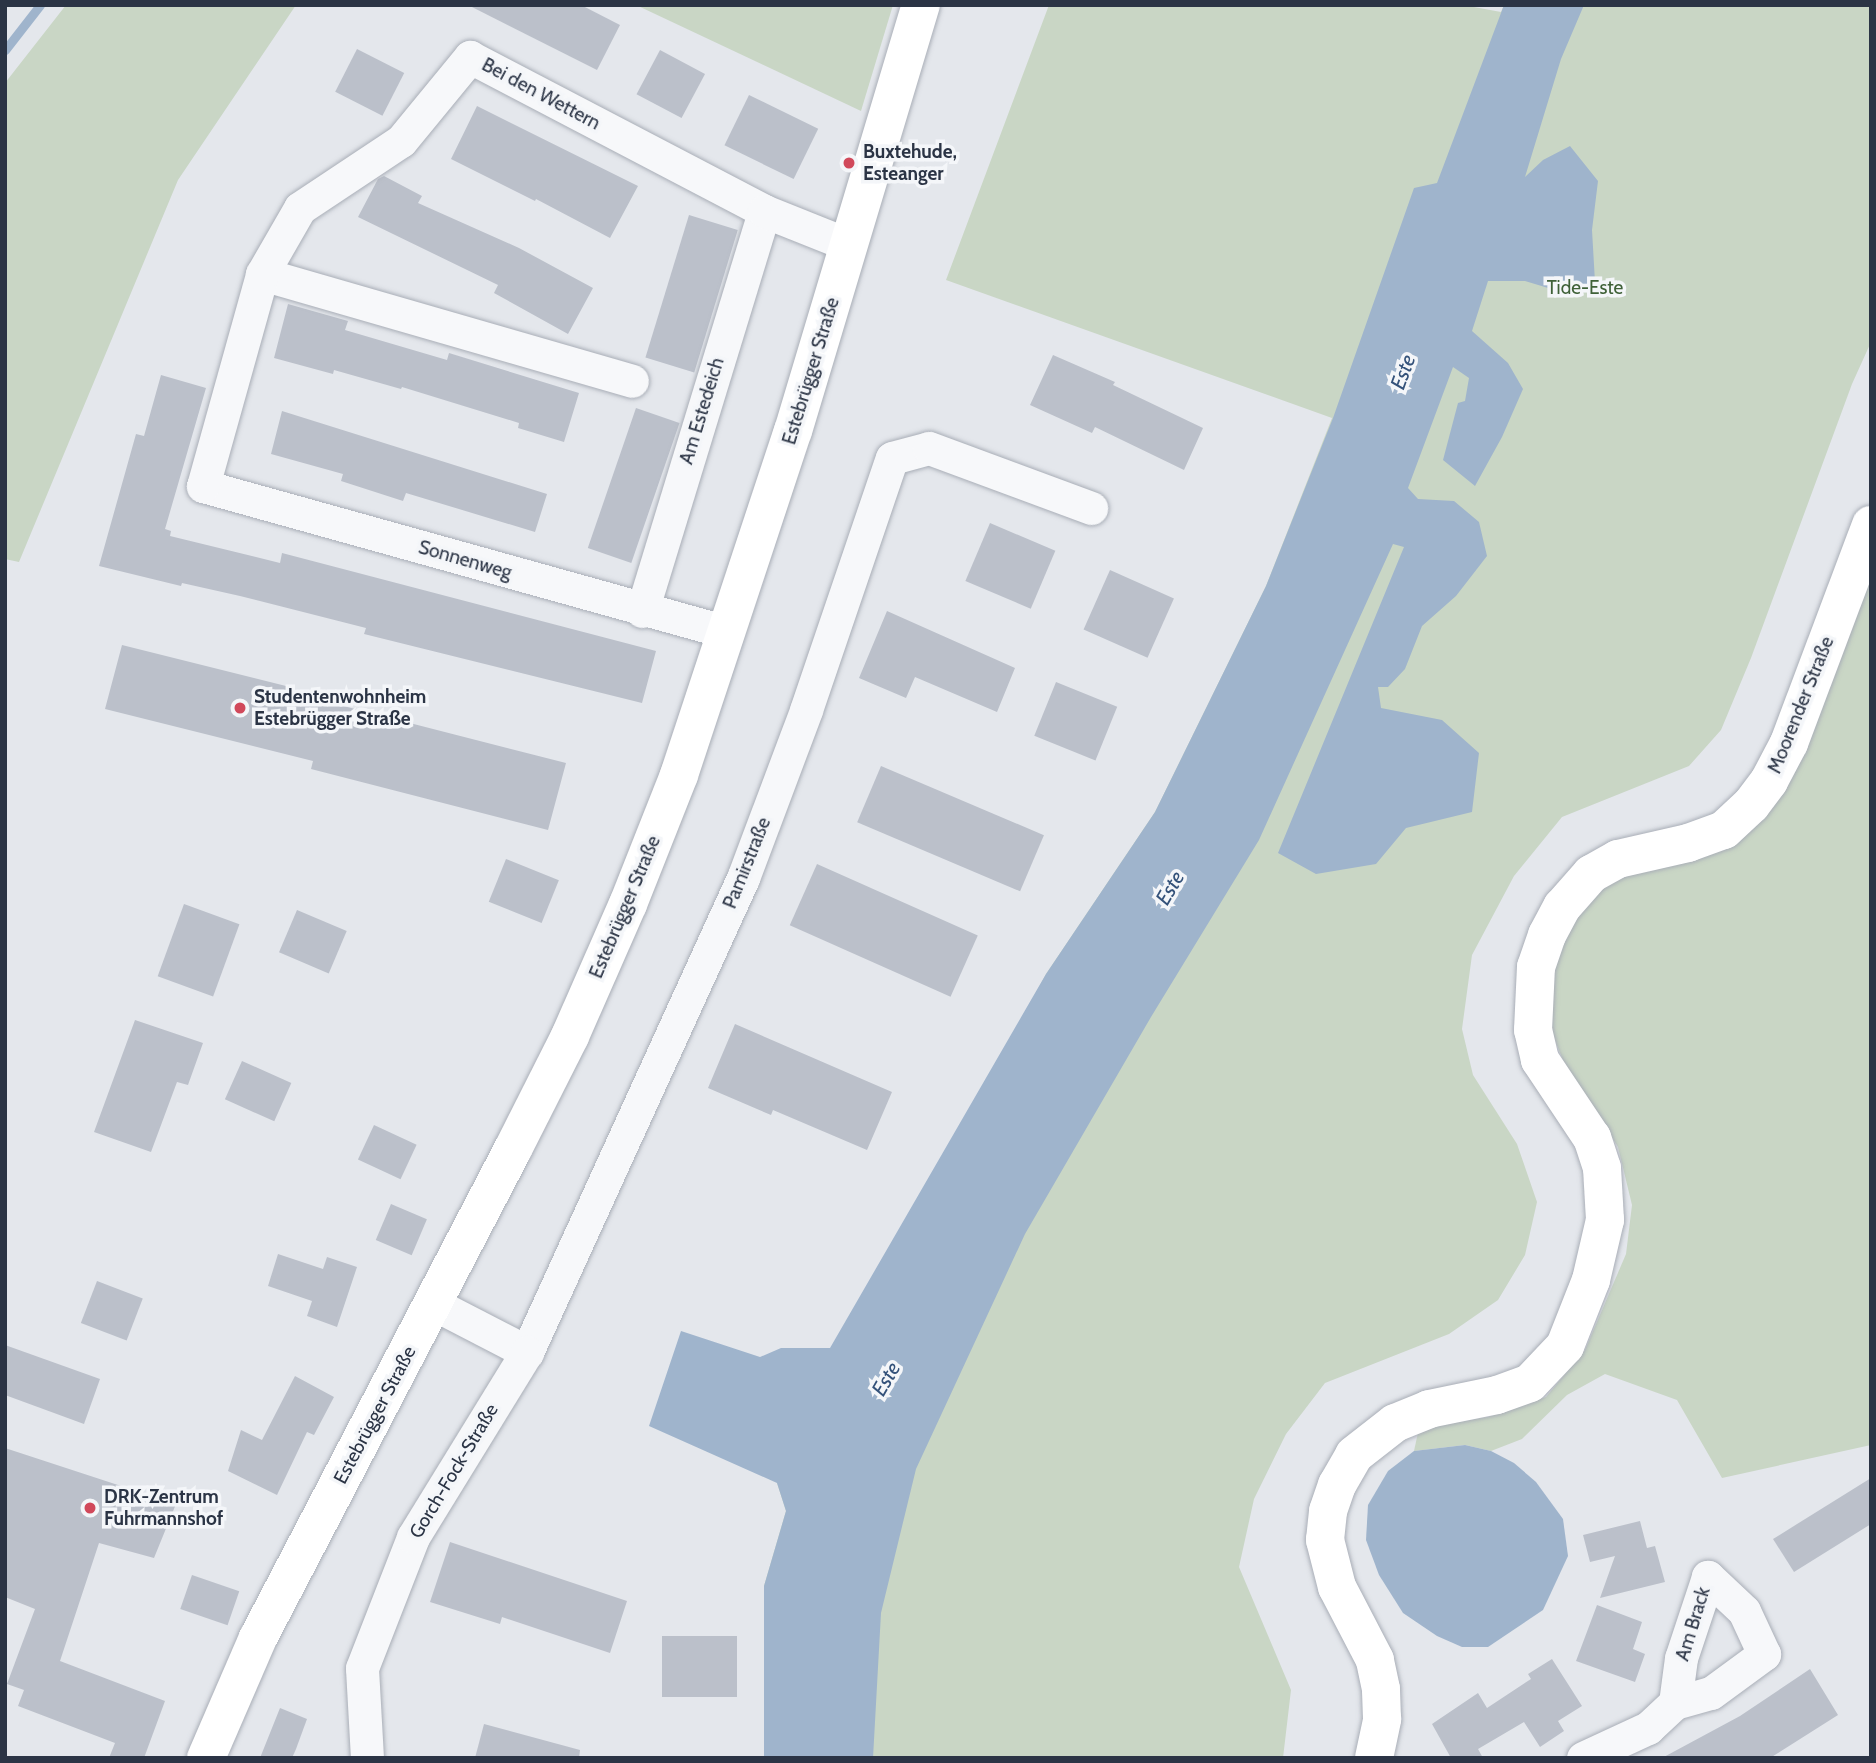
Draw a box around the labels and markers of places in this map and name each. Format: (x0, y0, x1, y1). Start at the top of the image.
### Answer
place label: Buxtehude, Esteanger (863, 141, 957, 185)
marker: Buxtehude, Esteanger (841, 155, 857, 171)
place label: Studentenwohnheim Estebrügger Straße (254, 686, 426, 730)
marker: Studentenwohnheim Estebrügger Straße (232, 700, 248, 716)
place label: DRK-Zentrum Fuhrmannshof (104, 1486, 223, 1530)
marker: DRK-Zentrum Fuhrmannshof (82, 1500, 98, 1516)

